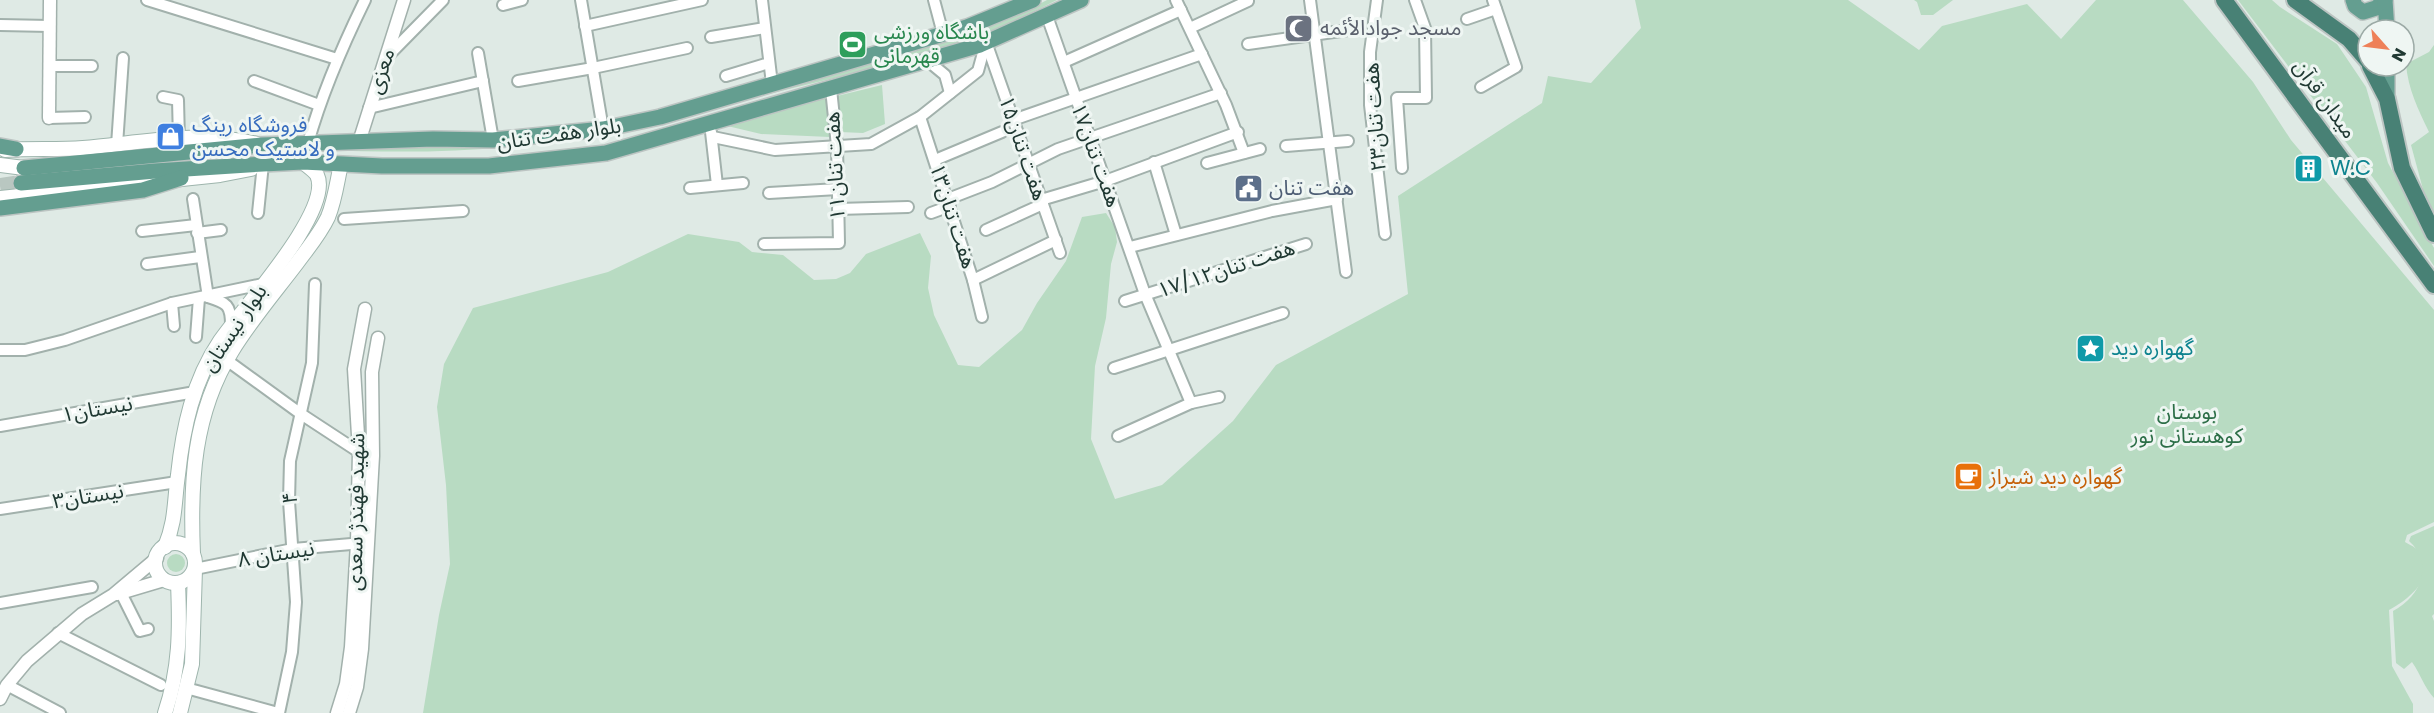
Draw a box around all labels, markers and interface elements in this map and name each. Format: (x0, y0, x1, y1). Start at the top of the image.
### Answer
mosque icon: مسجد جوادالأئمه (1283, 12, 1315, 44)
place label: مسجد جوادالأئمه (1320, 13, 1462, 42)
place label: باشگاه ورزشی قهرمانی (874, 17, 989, 70)
north arrow (2356, 18, 2416, 78)
sports icon: باشگاه ورزشی قهرمانی (837, 28, 869, 60)
street label: معزی (360, 44, 401, 97)
text: N (2386, 44, 2412, 66)
street label: میدان قرآن (2287, 53, 2364, 144)
street label: هفت تنان۲۳ (1356, 62, 1393, 172)
street label: هفت تنان۱۵ (992, 92, 1055, 204)
street label: هفت تنان۱۷ (1064, 99, 1129, 211)
place label: فروشگاه رینگ و لاستیک محسن (192, 110, 335, 163)
street label: بلوار هفت تنان (495, 110, 623, 157)
street label: هفت تنان۱۱ (817, 111, 852, 221)
shop icon: فروشگاه رینگ و لاستیک محسن (155, 121, 187, 153)
building icon: W.C (2293, 152, 2325, 184)
place label: W.C (2330, 153, 2371, 182)
street label: ۱۳هفت تنان (923, 160, 984, 272)
public building icon: هفت تنان (1232, 172, 1264, 204)
place label: هفت تنان (1269, 173, 1354, 202)
street label: ۱۷/۱۲هفت تنان (1153, 233, 1298, 304)
street label: بلوار نیستان (194, 278, 274, 377)
place icon: گهواره دید (2074, 332, 2106, 364)
place label: گهواره دید (2111, 333, 2194, 362)
street label: ۱نیستان (59, 388, 135, 429)
park label: بوستان کوهستانی نور (2130, 397, 2244, 450)
street label: شهید فهندژ سعدی (340, 433, 371, 591)
cafe icon: گهواره دید شیراز (1952, 461, 1984, 493)
place label: گهواره دید شیراز (1988, 462, 2122, 491)
street label: ۳نیستان (50, 476, 126, 515)
street label: ۴ (275, 492, 304, 504)
street label: نیستان ۸ (235, 533, 316, 574)

